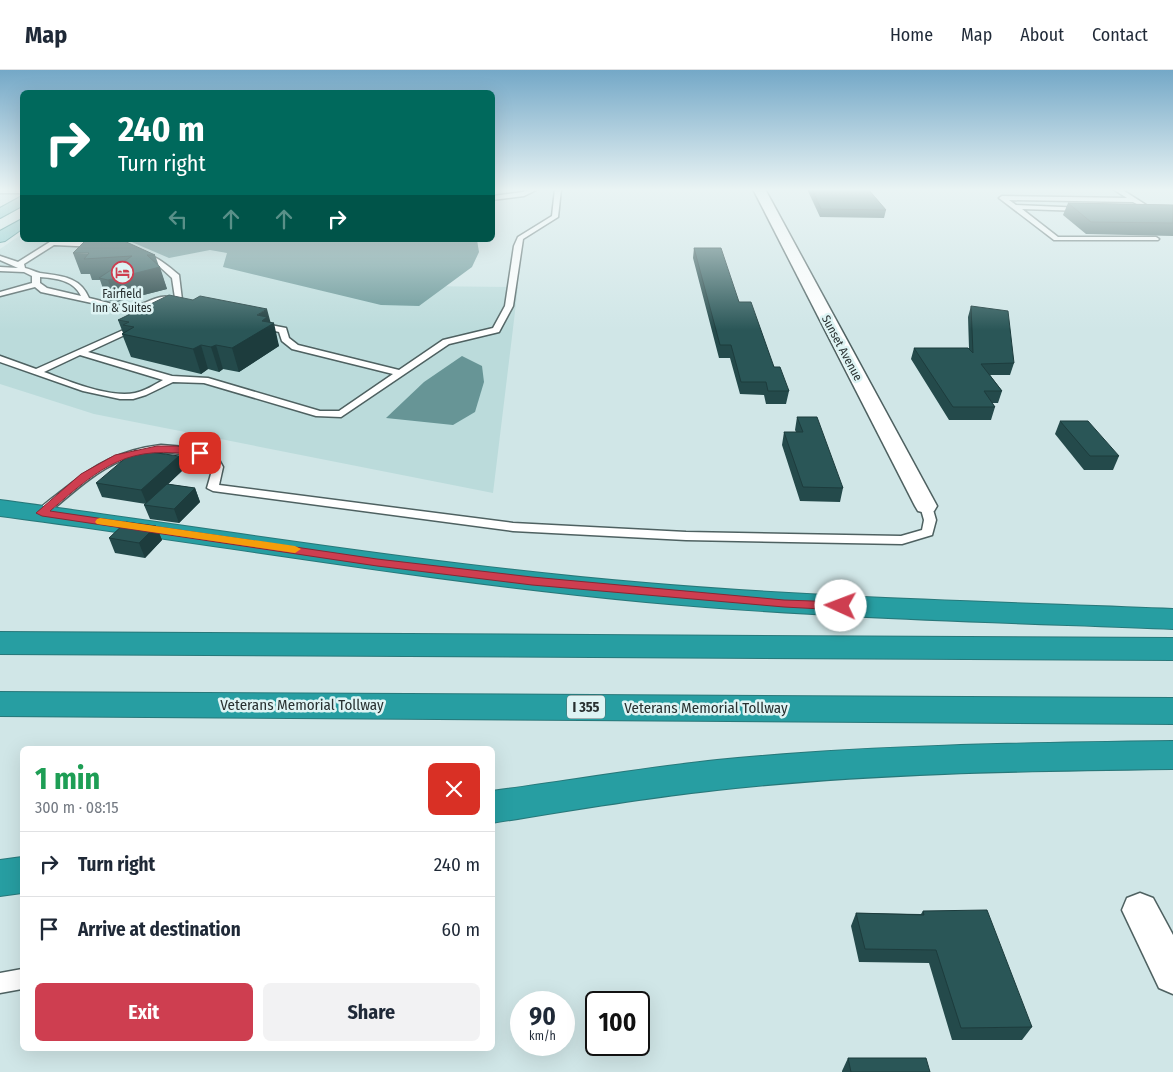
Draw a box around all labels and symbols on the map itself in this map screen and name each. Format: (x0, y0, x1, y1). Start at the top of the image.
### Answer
hotel icon: Fairfield Inn & Suites (110, 261, 134, 285)
place label: Fairfield Inn & Suites (92, 287, 152, 315)
street label: Sunset Avenue (819, 313, 865, 383)
pin (179, 432, 221, 474)
position arrow (814, 579, 866, 631)
street label: Veterans Memorial Tollway (220, 696, 384, 714)
road number: I 355 (567, 696, 605, 719)
street label: Veterans Memorial Tollway (624, 699, 788, 717)
speed limit sign: 100 (585, 991, 650, 1056)

